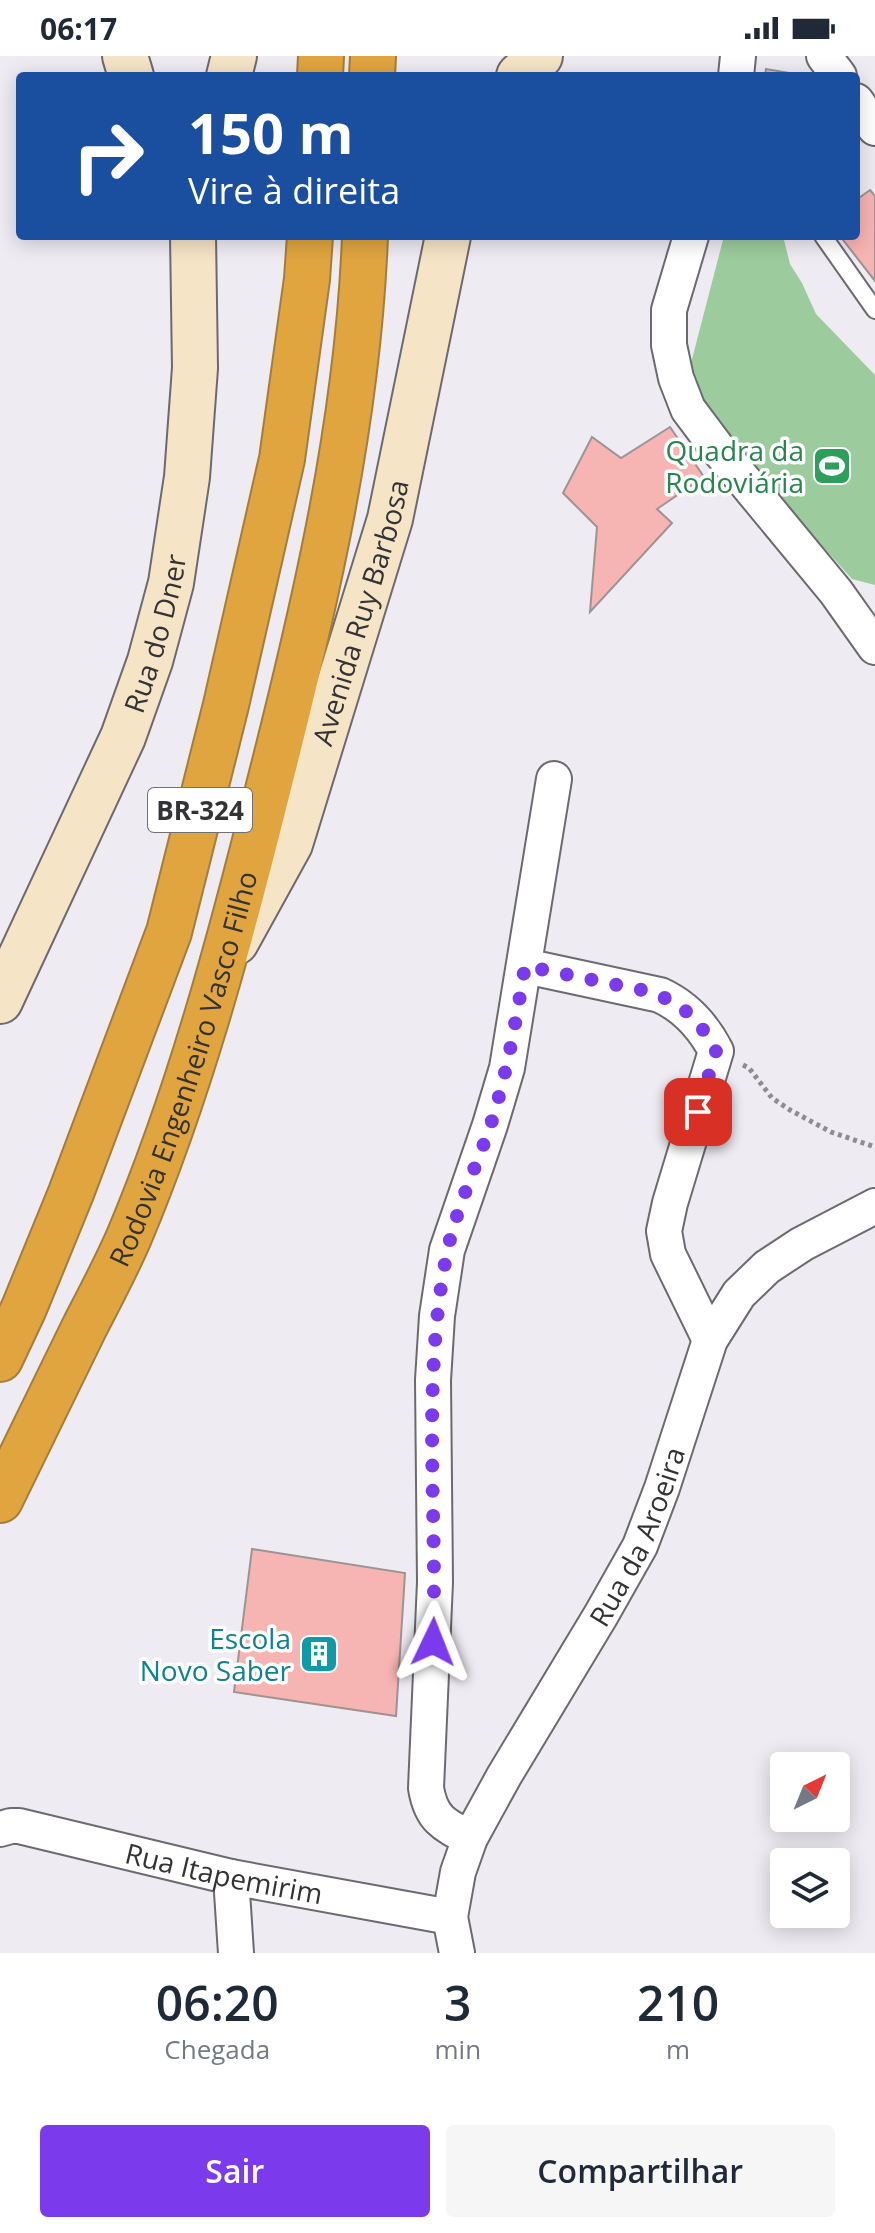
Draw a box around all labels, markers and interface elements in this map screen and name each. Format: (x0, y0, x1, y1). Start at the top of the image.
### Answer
text: 06:17 (40, 8, 117, 49)
text: 150 m (188, 94, 354, 170)
icon: right (56, 104, 160, 208)
text: Vire à direita (188, 166, 400, 215)
place label: Quadra da Rodoviária (665, 431, 804, 501)
sports icon: Quadra da Rodoviária (811, 445, 853, 487)
street label: Avenida Ruy Barbosa (303, 476, 417, 750)
street label: Rua do Dner (114, 551, 194, 718)
road number: BR-324 (148, 788, 252, 832)
street label: Rodovia Engenheiro Vasco Filho (99, 867, 266, 1272)
pin (664, 1078, 732, 1146)
icon: arrive (676, 1090, 720, 1134)
street label: Rua da Aroeira (580, 1442, 693, 1633)
position arrow (391, 1600, 475, 1684)
place label: Escola Novo Saber (140, 1619, 292, 1689)
building icon: Escola Novo Saber (298, 1633, 340, 1675)
north arrow (770, 1752, 850, 1832)
map controls (770, 1752, 850, 1928)
street label: Rua Itapemirim (122, 1833, 326, 1912)
button: layers (770, 1848, 850, 1928)
text: 06:20 (156, 1970, 279, 2035)
text: 3 (444, 1970, 472, 2035)
text: 210 (637, 1970, 719, 2035)
text: Chegada (164, 2031, 270, 2067)
text: min (435, 2031, 481, 2067)
text: m (666, 2031, 690, 2067)
button: Sair (40, 2125, 430, 2217)
button: Compartilhar (446, 2125, 835, 2217)

